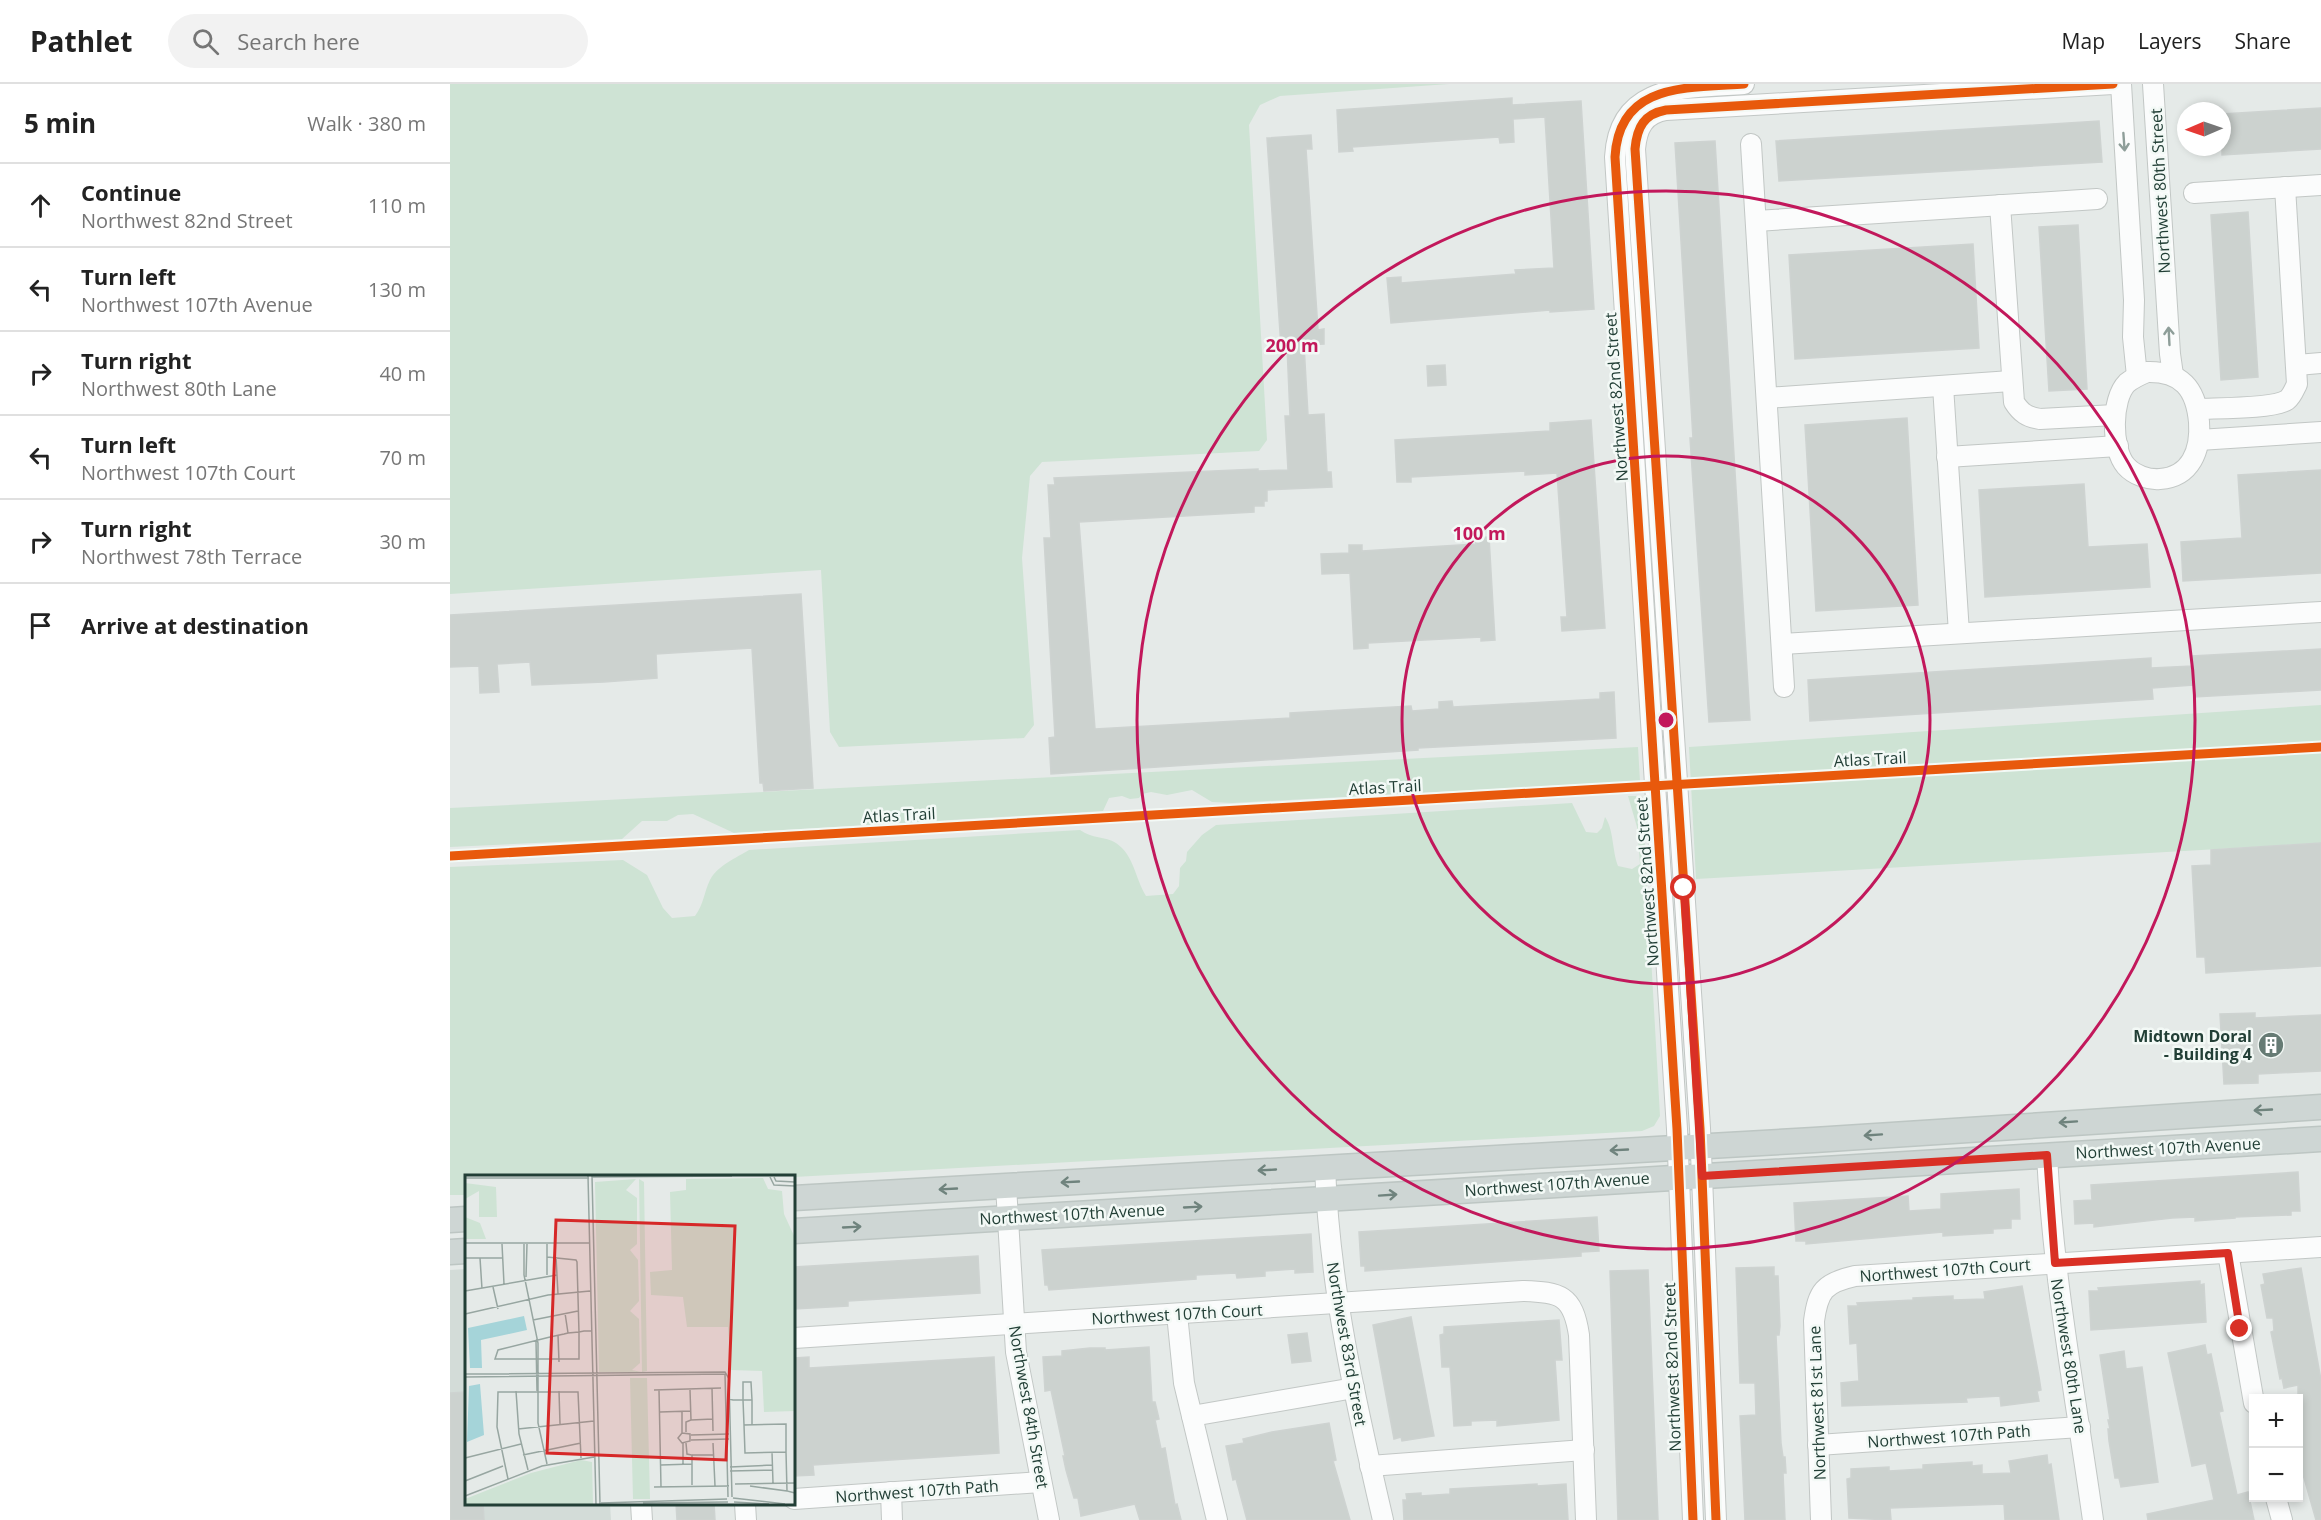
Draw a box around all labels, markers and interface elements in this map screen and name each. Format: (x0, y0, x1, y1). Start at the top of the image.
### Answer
search box (168, 14, 588, 68)
text: Pathlet (30, 22, 132, 60)
icon: search (189, 25, 222, 58)
text: Search here (237, 26, 360, 56)
text: Map (2062, 27, 2105, 55)
text: Layers (2138, 27, 2202, 55)
text: Share (2235, 27, 2291, 55)
north arrow (2177, 102, 2231, 156)
text: 5 min (24, 105, 96, 141)
street label: Northwest 80th Street (2145, 108, 2175, 274)
text: Walk · 380 m (307, 110, 426, 137)
one-way arrow (2119, 132, 2130, 152)
text: Continue (81, 177, 181, 207)
icon: ahead (24, 189, 57, 222)
text: 110 m (368, 192, 426, 219)
text: Northwest 82nd Street (81, 207, 293, 234)
text: Turn left (81, 261, 176, 291)
icon: left (24, 273, 57, 306)
text: 130 m (368, 276, 426, 303)
text: Northwest 107th Avenue (81, 291, 313, 318)
street label: Northwest 82nd Street (1599, 311, 1633, 482)
one-way arrow (2163, 327, 2174, 347)
text: 200 m (1265, 333, 1319, 357)
text: Turn right (81, 345, 192, 375)
icon: right (24, 357, 57, 390)
text: 40 m (379, 360, 426, 387)
text: Northwest 80th Lane (81, 375, 277, 402)
text: Turn left (81, 429, 176, 459)
icon: left (24, 441, 57, 474)
text: 70 m (379, 444, 426, 471)
text: Northwest 107th Court (81, 459, 295, 486)
text: Turn right (81, 513, 192, 543)
text: 100 m (1452, 521, 1506, 545)
icon: right (24, 525, 57, 558)
text: 30 m (379, 528, 426, 555)
text: Northwest 78th Terrace (81, 543, 302, 570)
icon: arrive (24, 609, 57, 642)
text: Arrive at destination (81, 610, 309, 640)
centre of rings (1656, 710, 1676, 730)
street label: Atlas Trail (1833, 746, 1907, 772)
street label: Atlas Trail (1348, 774, 1422, 800)
street label: Northwest 82nd Street (1630, 796, 1664, 967)
street label: Atlas Trail (862, 802, 936, 828)
route start (1670, 874, 1696, 900)
place label: Midtown Doral - Building 4 (2133, 1025, 2252, 1065)
building icon: Midtown Doral - Building 4 (2256, 1030, 2286, 1060)
one-way arrow (2253, 1105, 2273, 1116)
one-way arrow (2058, 1117, 2078, 1128)
one-way arrow (1864, 1130, 1884, 1141)
street label: Northwest 107th Avenue (2075, 1132, 2261, 1164)
one-way arrow (1610, 1145, 1630, 1156)
one-way arrow (1257, 1165, 1277, 1176)
street label: Northwest 107th Avenue (1464, 1167, 1650, 1201)
inset map (465, 1175, 795, 1505)
one-way arrow (1061, 1176, 1081, 1187)
one-way arrow (938, 1184, 958, 1195)
one-way arrow (1377, 1189, 1397, 1200)
street label: Northwest 107th Avenue (979, 1198, 1165, 1230)
one-way arrow (1183, 1201, 1203, 1212)
one-way arrow (841, 1222, 861, 1233)
street label: Northwest 107th Court (1859, 1253, 2032, 1287)
street label: Northwest 83rd Street (1322, 1260, 1372, 1428)
street label: Northwest 80th Lane (2046, 1277, 2092, 1435)
street label: Northwest 82nd Street (1658, 1282, 1686, 1452)
street label: Northwest 107th Court (1091, 1299, 1263, 1329)
route end (2226, 1315, 2252, 1341)
street label: Northwest 84th Street (1004, 1324, 1054, 1491)
street label: Northwest 81st Lane (1803, 1325, 1831, 1481)
map controls (2249, 1394, 2303, 1502)
button: + (2249, 1394, 2303, 1448)
street label: Northwest 107th Path (1867, 1419, 2031, 1453)
button: − (2249, 1448, 2303, 1502)
street label: Northwest 107th Path (835, 1474, 999, 1508)

